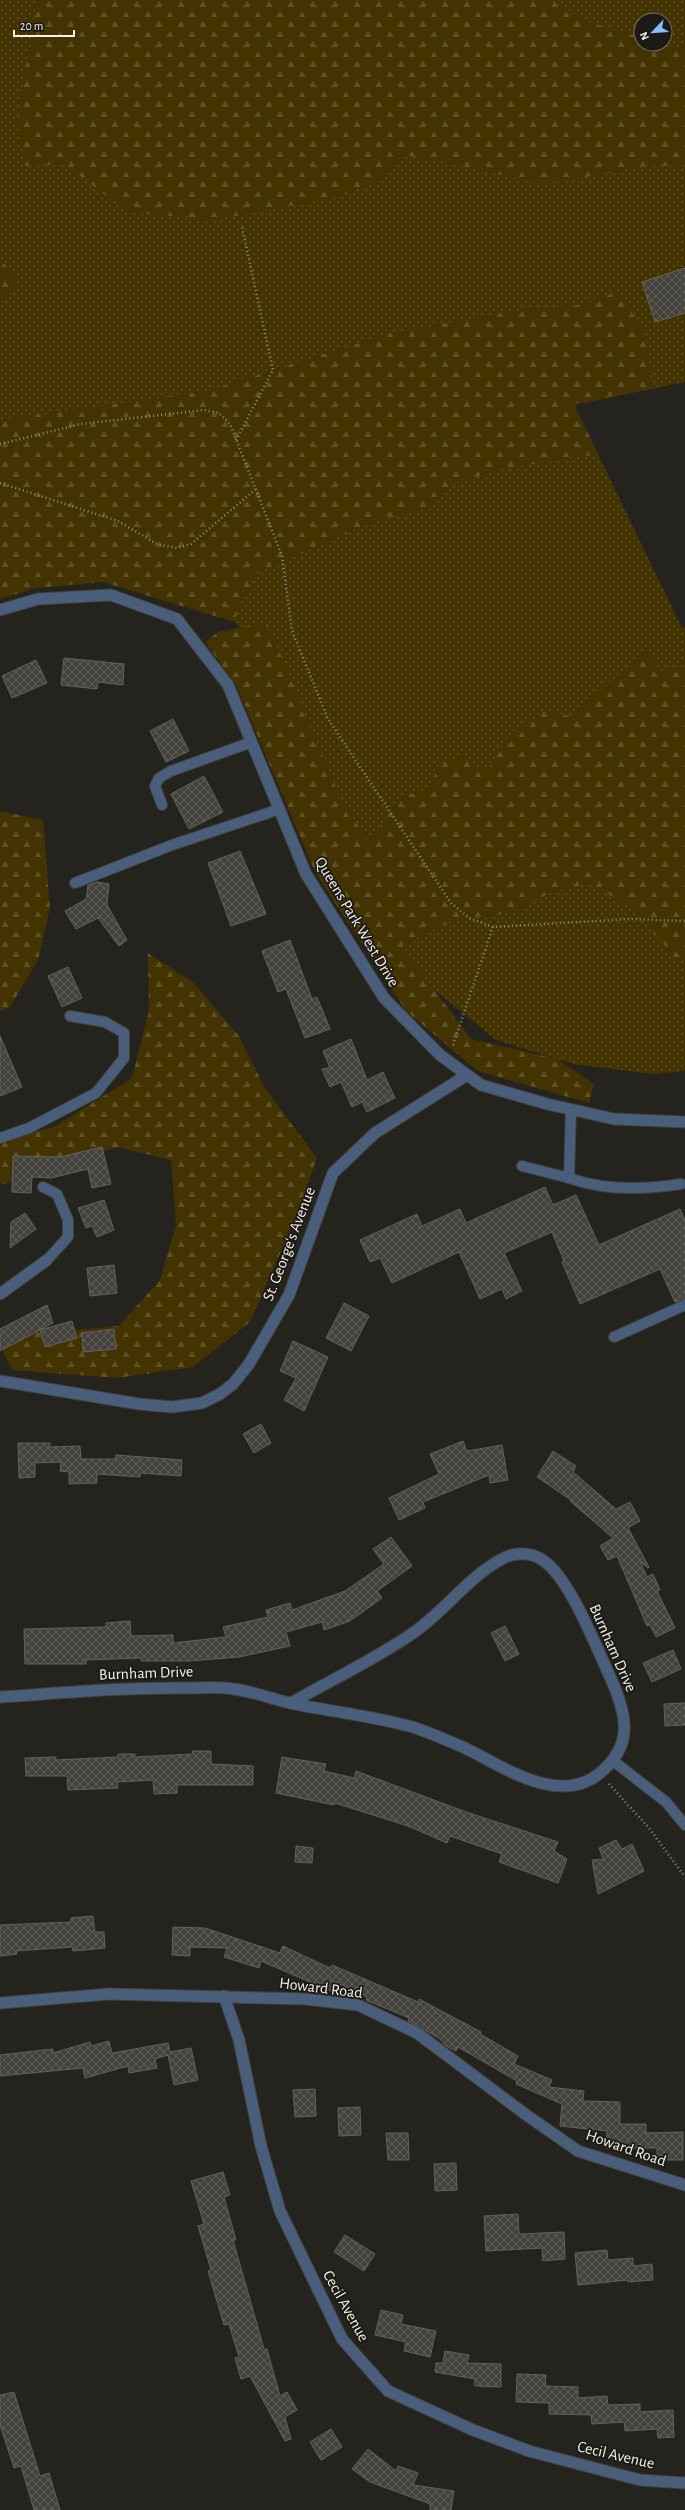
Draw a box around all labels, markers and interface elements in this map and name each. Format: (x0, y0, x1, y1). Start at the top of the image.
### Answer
scale bar (14, 12, 74, 38)
north arrow (633, 12, 673, 52)
text: 20 m (20, 20, 43, 32)
text: N (638, 30, 651, 42)
street label: Queens Park West Drive (311, 854, 402, 990)
street label: St. George's Avenue (260, 1185, 318, 1303)
street label: Burnham Drive (587, 1602, 639, 1694)
street label: Burnham Drive (99, 1663, 193, 1683)
street label: Howard Road (278, 1975, 364, 2001)
street label: Howard Road (584, 2127, 668, 2169)
street label: Cecil Avenue (320, 2268, 372, 2344)
street label: Cecil Avenue (576, 2438, 656, 2472)

